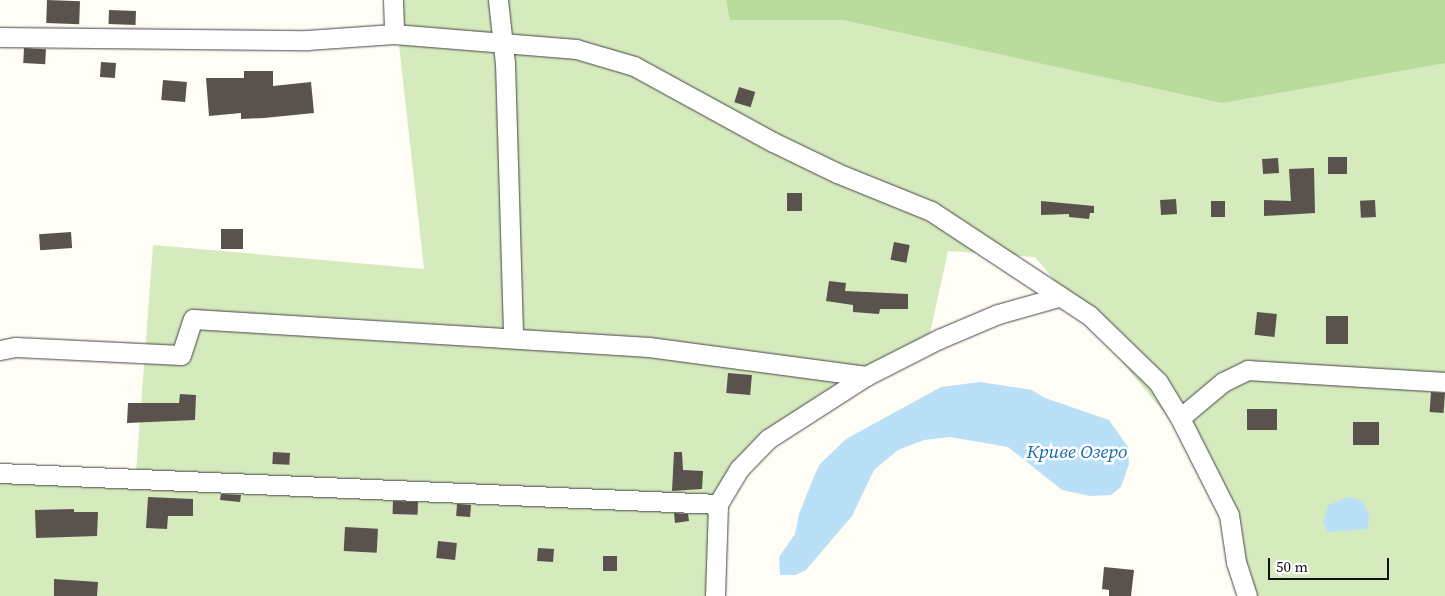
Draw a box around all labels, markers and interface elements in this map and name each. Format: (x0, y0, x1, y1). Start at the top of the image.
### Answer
water label: Криве Озеро (1027, 441, 1127, 463)
scale bar (1270, 548, 1391, 580)
text: 50 m (1276, 556, 1308, 577)

